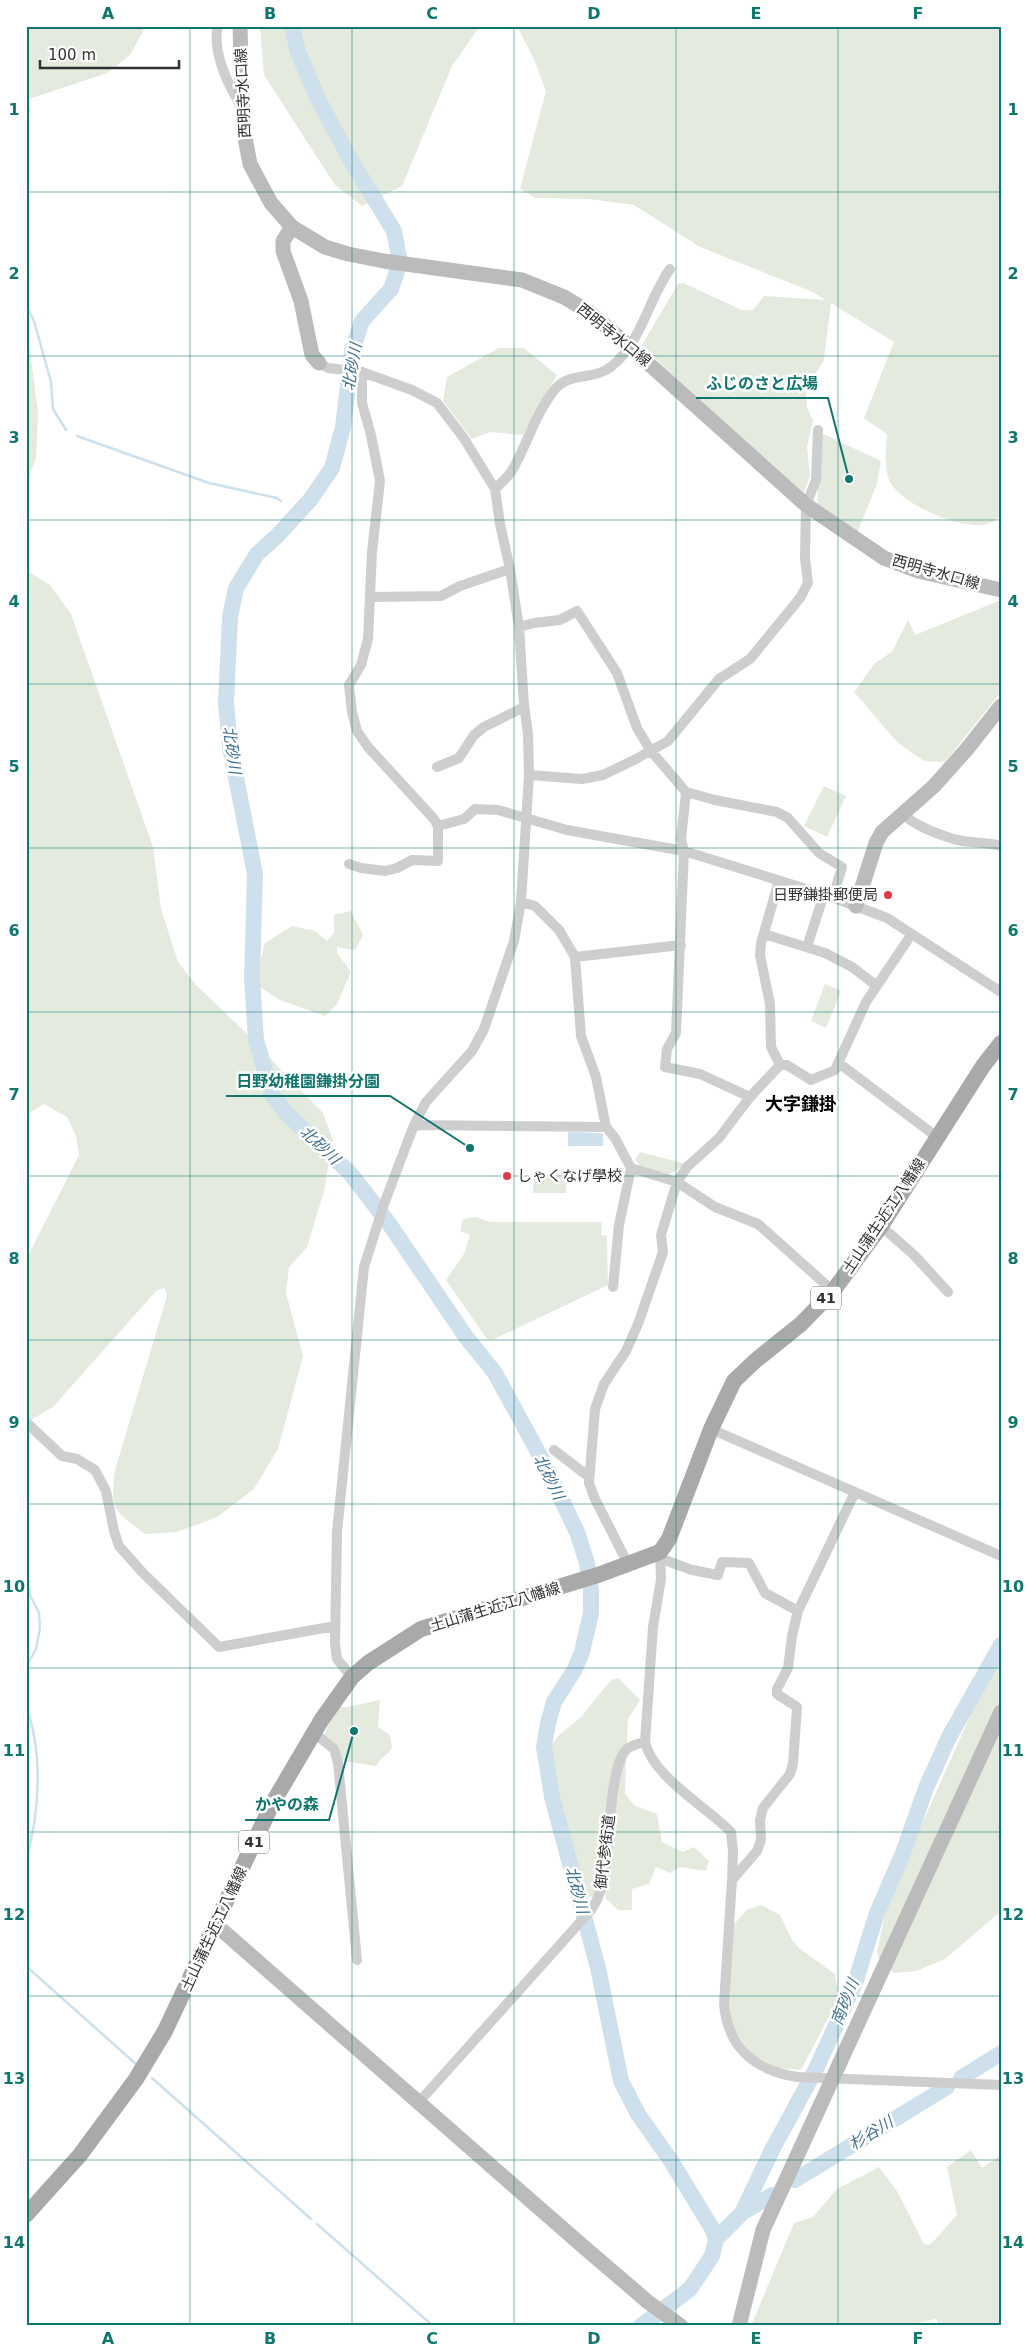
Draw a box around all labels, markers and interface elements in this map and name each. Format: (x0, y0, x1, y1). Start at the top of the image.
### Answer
text: A (102, 4, 115, 23)
text: B (264, 4, 276, 23)
text: C (426, 4, 438, 23)
text: D (587, 4, 601, 23)
text: E (751, 4, 761, 23)
text: F (913, 4, 923, 23)
scale bar (40, 38, 179, 70)
text: 100 m (48, 46, 96, 64)
street label: 西明寺水口線 (232, 48, 254, 138)
text: 1 (8, 100, 20, 119)
text: 1 (1007, 100, 1019, 119)
text: 2 (8, 264, 20, 283)
text: 2 (1007, 264, 1019, 283)
street label: 西明寺水口線 (573, 300, 655, 370)
water label: 北砂川 (338, 340, 366, 392)
callout: ふじのさと広場 (696, 367, 828, 398)
text: ふじのさと広場 (706, 374, 818, 393)
text: 3 (8, 428, 20, 447)
text: 3 (1007, 428, 1019, 447)
street label: 西明寺水口線 (890, 551, 982, 593)
text: 4 (8, 592, 20, 611)
text: 4 (1007, 592, 1019, 611)
water label: 北砂川 (219, 725, 245, 777)
text: 5 (8, 757, 20, 776)
text: 5 (1007, 757, 1019, 776)
place label: 日野鎌掛郵便局 (773, 886, 878, 904)
marker: 日野鎌掛郵便局 (882, 889, 894, 901)
text: 6 (8, 921, 20, 940)
text: 6 (1007, 921, 1019, 940)
callout: 日野幼稚園鎌掛分園 (226, 1065, 390, 1096)
text: 日野幼稚園鎌掛分園 (236, 1072, 380, 1091)
text: 7 (8, 1085, 20, 1104)
text: 7 (1007, 1085, 1019, 1104)
district label: 大字鎌掛 (765, 1093, 837, 1114)
water label: 北砂川 (296, 1122, 345, 1170)
street label: 土山蒲生近江八幡線 (839, 1155, 929, 1277)
place label: しゃくなげ學校 (517, 1167, 622, 1185)
marker: しゃくなげ學校 (501, 1170, 513, 1182)
text: 8 (8, 1249, 20, 1268)
text: 8 (1007, 1249, 1019, 1268)
road number: 41 (811, 1286, 841, 1310)
text: 9 (8, 1413, 20, 1432)
text: 9 (1007, 1413, 1019, 1432)
water label: 北砂川 (530, 1451, 569, 1504)
text: 10 (3, 1577, 25, 1596)
text: 10 (1002, 1577, 1024, 1596)
street label: 土山蒲生近江八幡線 (428, 1579, 562, 1635)
text: 11 (3, 1741, 25, 1760)
text: 11 (1002, 1741, 1024, 1760)
callout: かやの森 (245, 1789, 329, 1820)
text: かやの森 (255, 1795, 319, 1814)
street label: 御代参街道 (591, 1814, 619, 1890)
road number: 41 (239, 1830, 269, 1854)
street label: 土山蒲生近江八幡線 (177, 1864, 251, 1994)
water label: 北砂川 (562, 1864, 593, 1918)
text: 12 (3, 1905, 25, 1924)
text: 12 (1002, 1905, 1024, 1924)
water label: 南砂川 (827, 1974, 864, 2028)
text: 13 (3, 2069, 25, 2088)
text: 13 (1002, 2069, 1024, 2088)
water label: 杉谷川 (846, 2111, 898, 2154)
text: 14 (3, 2233, 25, 2252)
text: 14 (1002, 2233, 1024, 2252)
text: A (102, 2329, 115, 2348)
text: B (264, 2329, 276, 2348)
text: C (426, 2329, 438, 2348)
text: D (587, 2329, 601, 2348)
text: E (751, 2329, 761, 2348)
text: F (913, 2329, 923, 2348)

